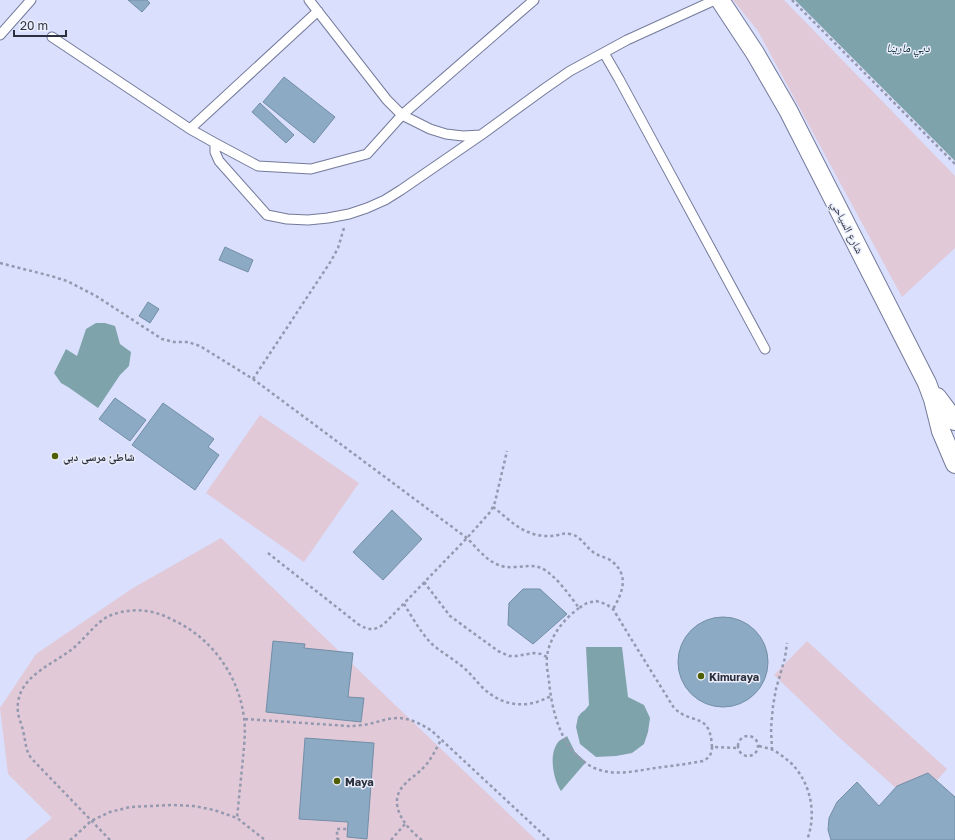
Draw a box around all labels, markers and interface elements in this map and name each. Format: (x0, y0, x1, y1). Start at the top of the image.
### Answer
scale bar (14, 12, 66, 38)
text: 20 m (20, 18, 48, 33)
water label: دبي مارينا (886, 40, 930, 58)
street label: شارع السياحي (827, 199, 867, 257)
place label: شاطئ مرسى دبي (63, 450, 135, 465)
marker: شاطئ مرسى دبي (50, 451, 60, 461)
place label: Kimuraya (709, 670, 759, 683)
marker: Kimuraya (696, 671, 706, 681)
place label: Maya (345, 775, 374, 788)
marker: Maya (332, 776, 342, 786)

